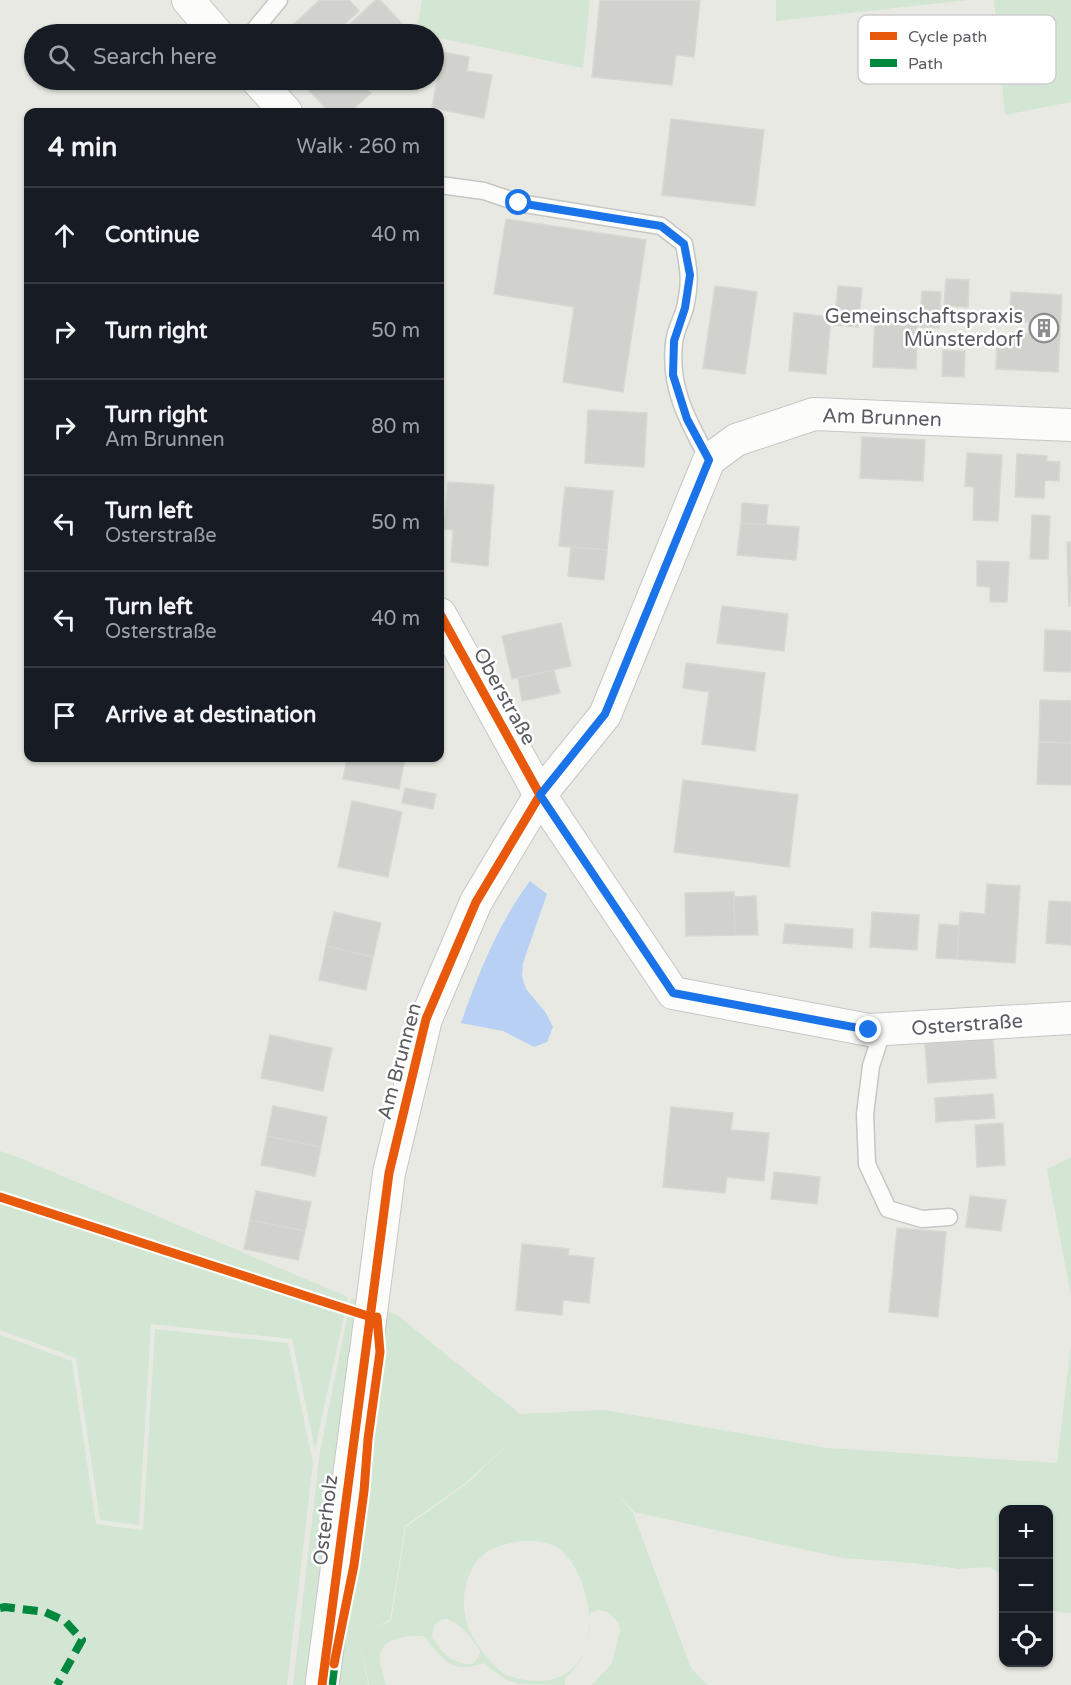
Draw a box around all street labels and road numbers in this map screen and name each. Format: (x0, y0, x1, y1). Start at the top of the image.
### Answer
street label: Am Brunnen (822, 404, 942, 432)
street label: Oberstraße (468, 644, 541, 749)
street label: Am Brunnen (373, 1000, 427, 1122)
street label: Osterstraße (911, 1009, 1024, 1041)
street label: Osterholz (309, 1473, 343, 1567)

